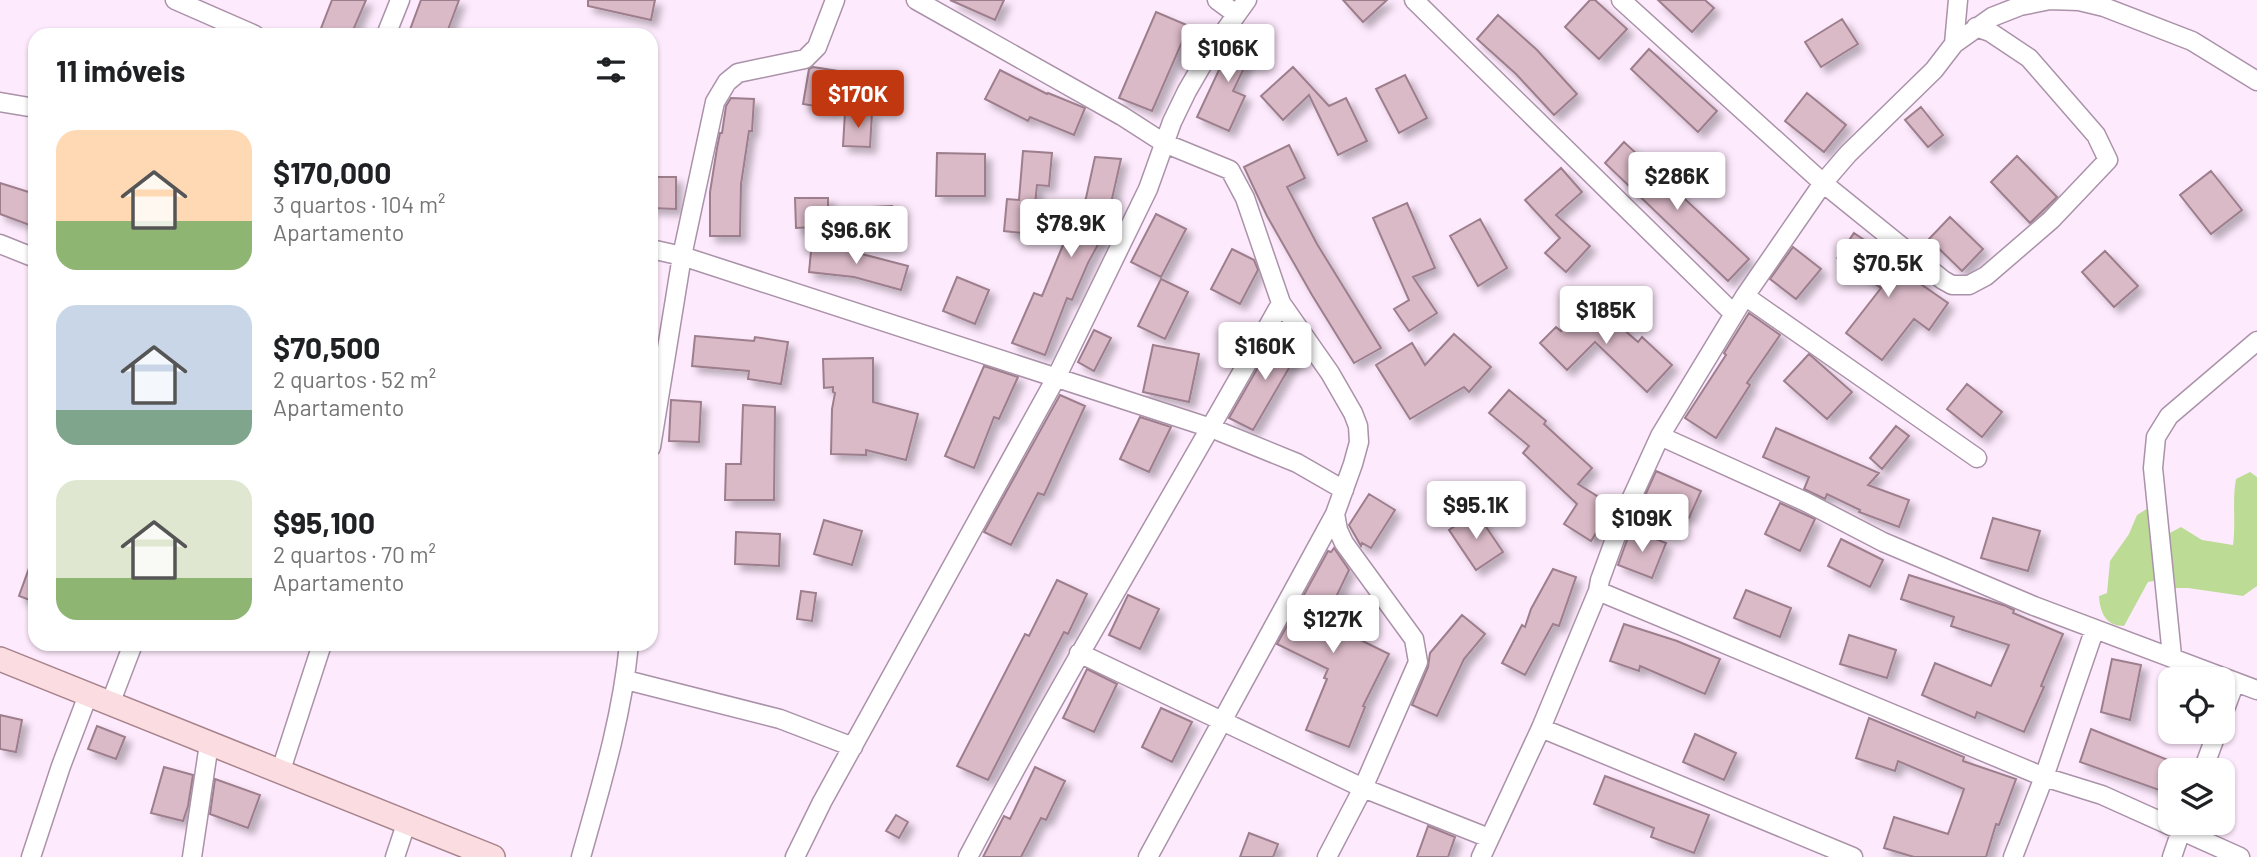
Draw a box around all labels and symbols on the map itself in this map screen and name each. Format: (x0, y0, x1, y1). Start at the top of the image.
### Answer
pin: $106K (1179, 24, 1277, 84)
pin: $170K (809, 71, 907, 130)
pin: $286K (1628, 152, 1726, 212)
pin: $78.9K (1014, 200, 1128, 259)
pin: $96.6K (799, 206, 913, 266)
pin: $70.5K (1831, 240, 1945, 299)
pin: $185K (1557, 286, 1655, 346)
pin: $160K (1216, 322, 1314, 382)
pin: $95.1K (1419, 482, 1533, 541)
pin: $109K (1593, 494, 1691, 554)
pin: $127K (1284, 596, 1382, 655)

